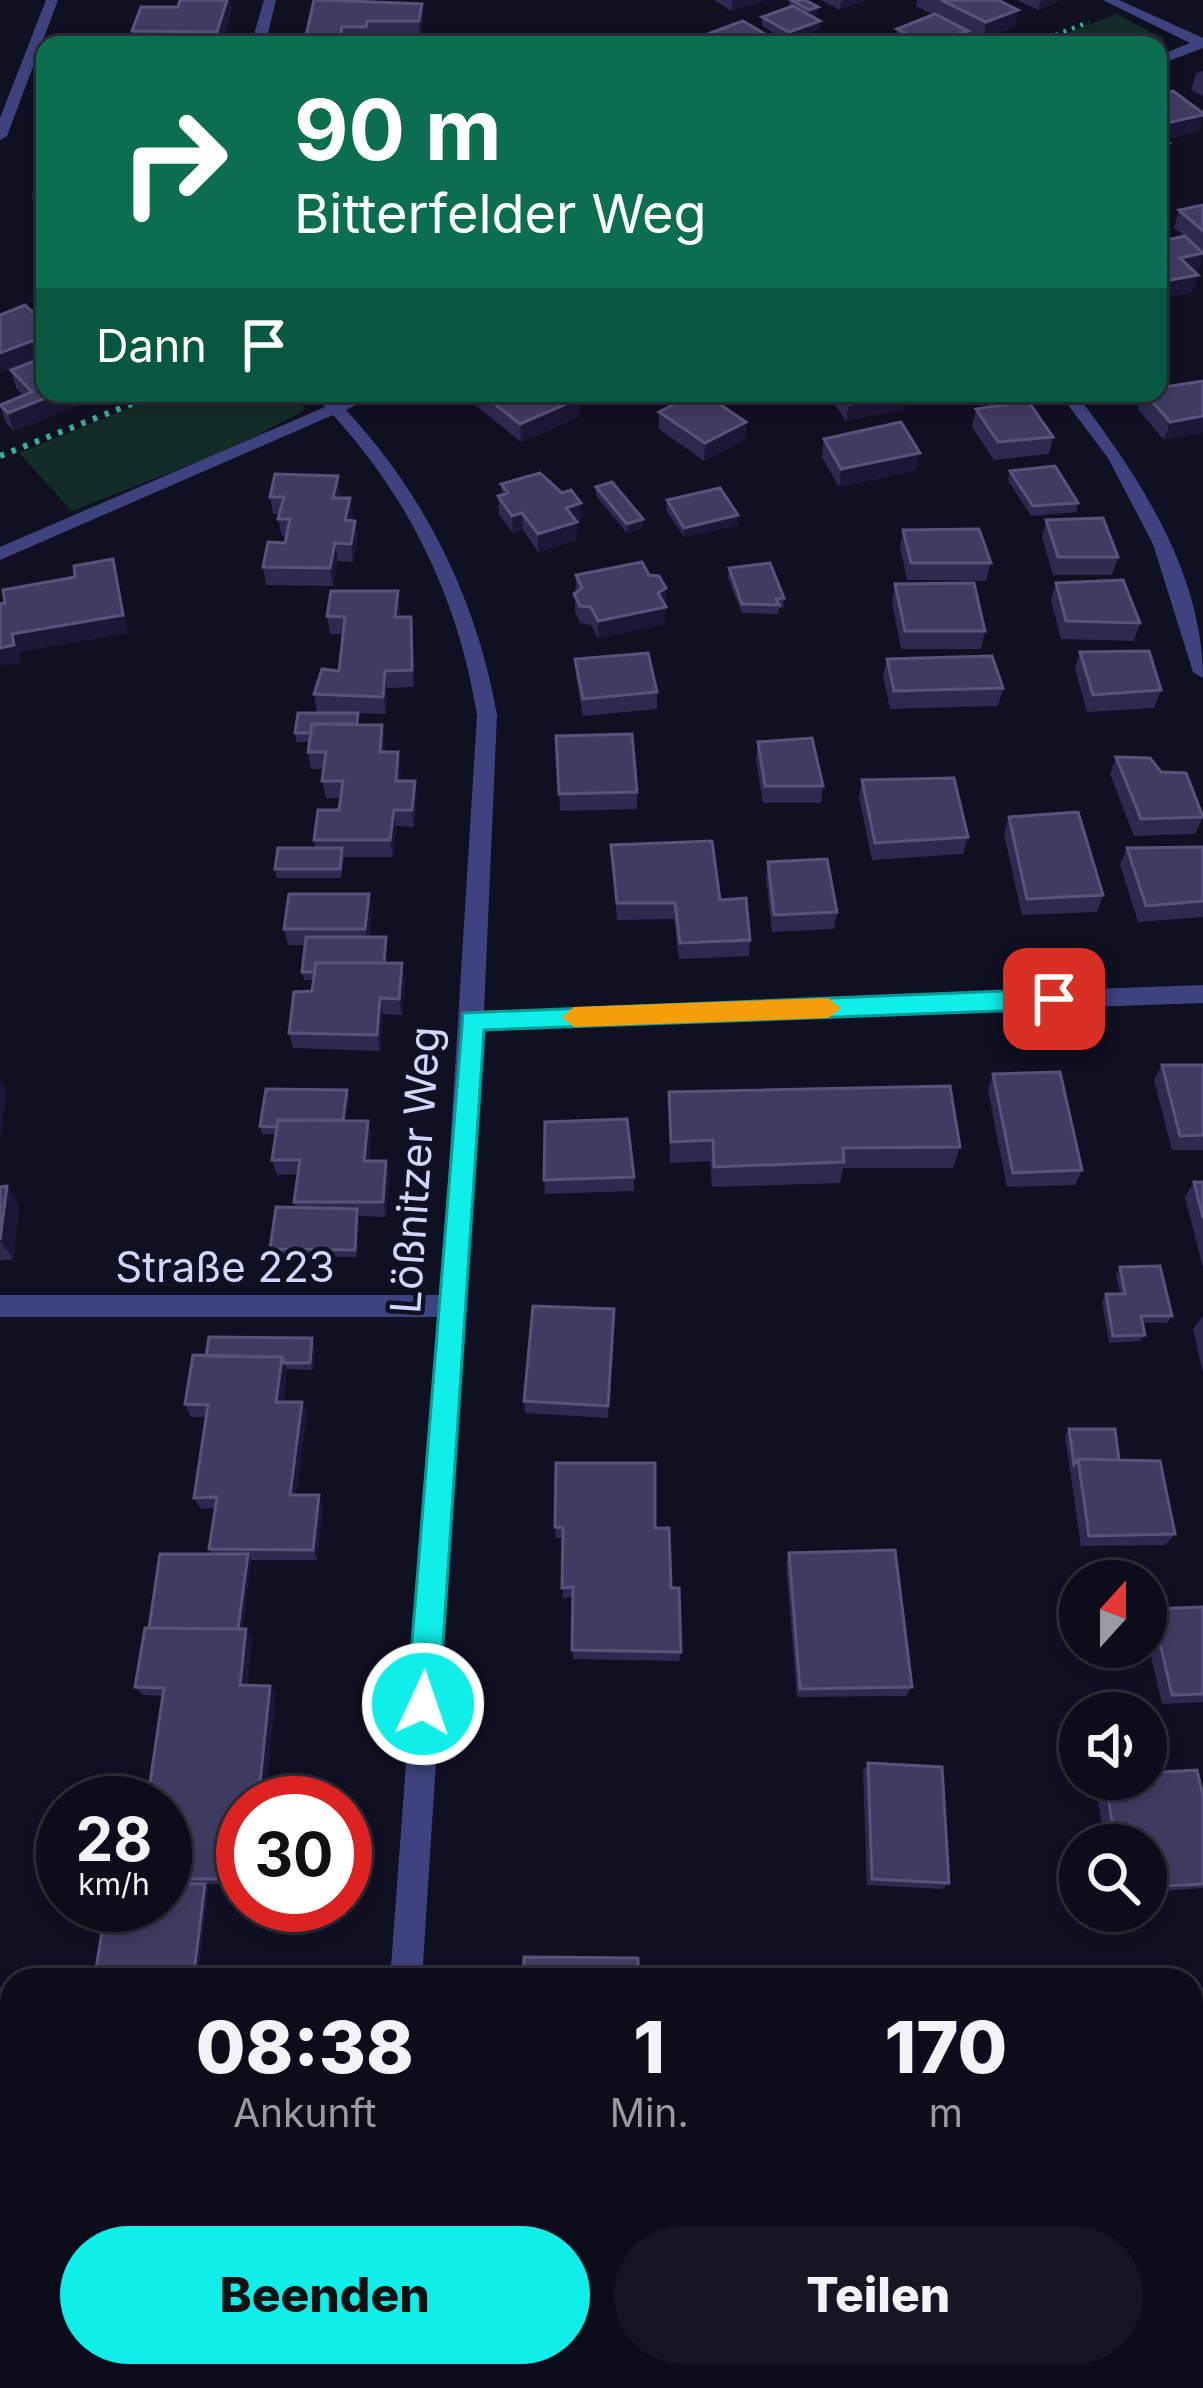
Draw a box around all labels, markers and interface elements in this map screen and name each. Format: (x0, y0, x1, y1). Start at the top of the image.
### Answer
text: 90 m (294, 79, 502, 180)
icon: right (96, 84, 252, 240)
text: Bitterfelder Weg (294, 181, 707, 246)
icon: arrive (231, 312, 297, 378)
text: Dann (96, 318, 207, 373)
pin (1003, 948, 1105, 1050)
icon: arrive (1021, 966, 1087, 1032)
street label: Lößnitzer Weg (379, 1025, 450, 1315)
street label: Straße 223 (115, 1241, 335, 1292)
north arrow (1059, 1560, 1167, 1668)
map controls (1059, 1560, 1167, 1932)
position arrow (360, 1641, 486, 1767)
button: sound (1059, 1692, 1167, 1800)
speed limit sign: 30 (216, 1776, 372, 1932)
text: 28 (76, 1803, 152, 1875)
button: search (1059, 1824, 1167, 1932)
text: km/h (78, 1866, 150, 1902)
text: 08:38 (196, 2003, 414, 2090)
text: 1 (633, 2003, 665, 2090)
text: 170 (884, 2003, 1007, 2090)
text: Ankunft (233, 2089, 377, 2136)
text: Min. (610, 2089, 689, 2136)
text: m (929, 2089, 963, 2136)
button: Beenden (60, 2226, 590, 2364)
button: Teilen (614, 2226, 1143, 2364)

